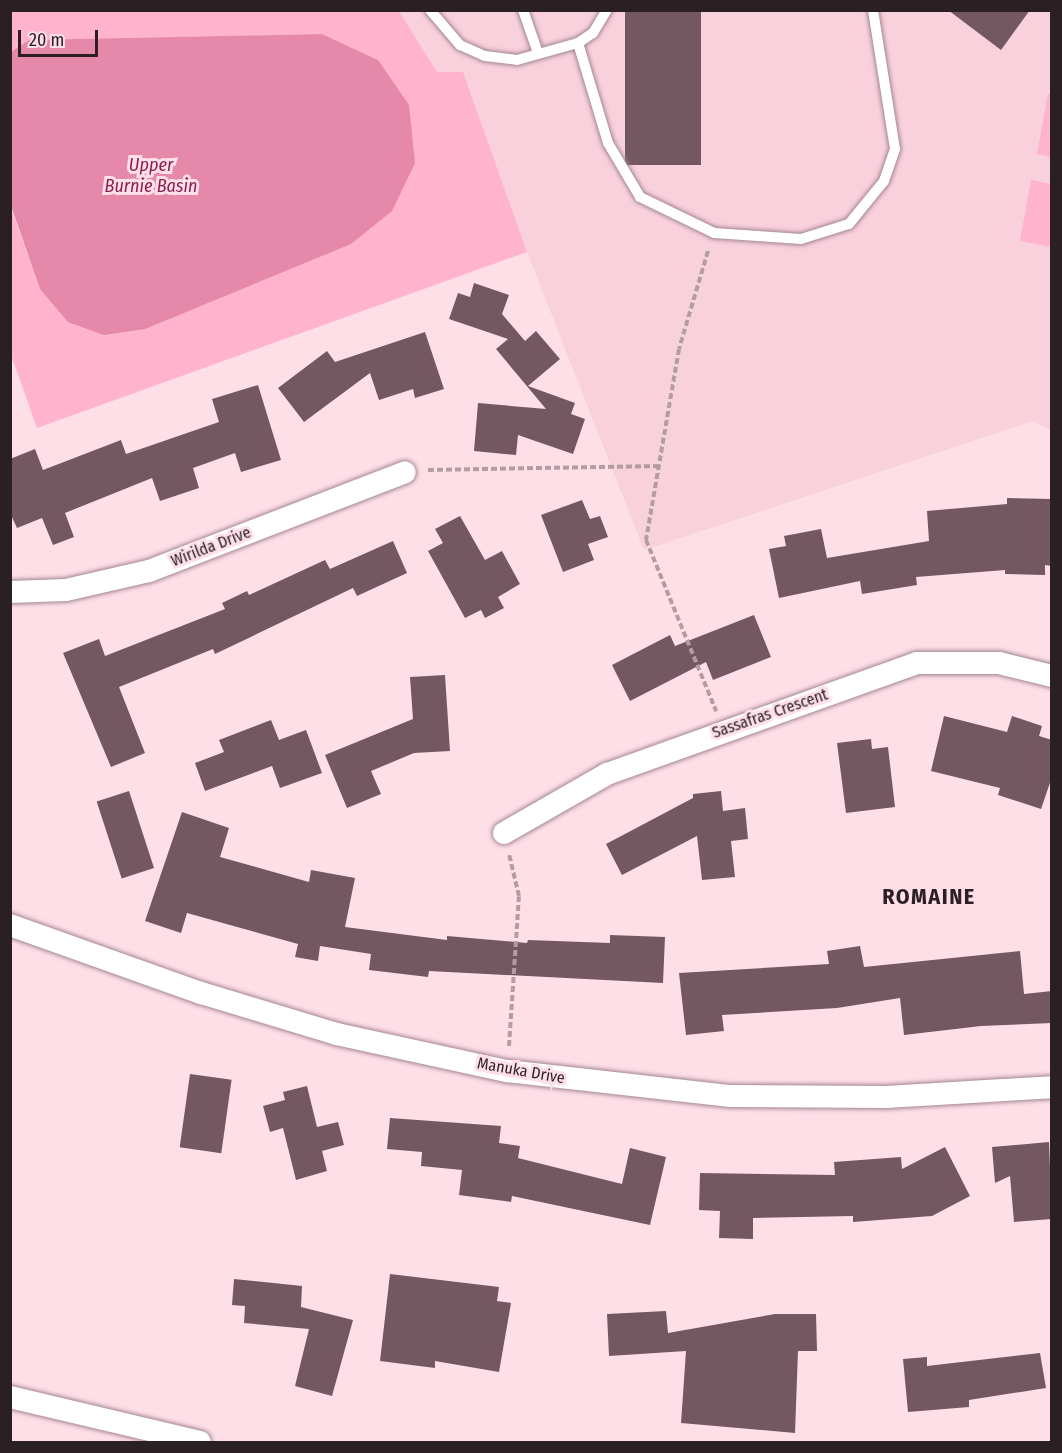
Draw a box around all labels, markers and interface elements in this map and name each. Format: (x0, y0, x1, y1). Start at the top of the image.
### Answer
scale bar (21, 18, 100, 56)
text: 20 m (29, 29, 64, 51)
water label: Upper Burnie Basin (105, 155, 197, 198)
street label: Wirilda Drive (168, 523, 254, 571)
street label: Sassafras Crescent (710, 685, 830, 743)
district label: ROMAINE (882, 884, 976, 910)
street label: Manuka Drive (476, 1054, 566, 1088)

